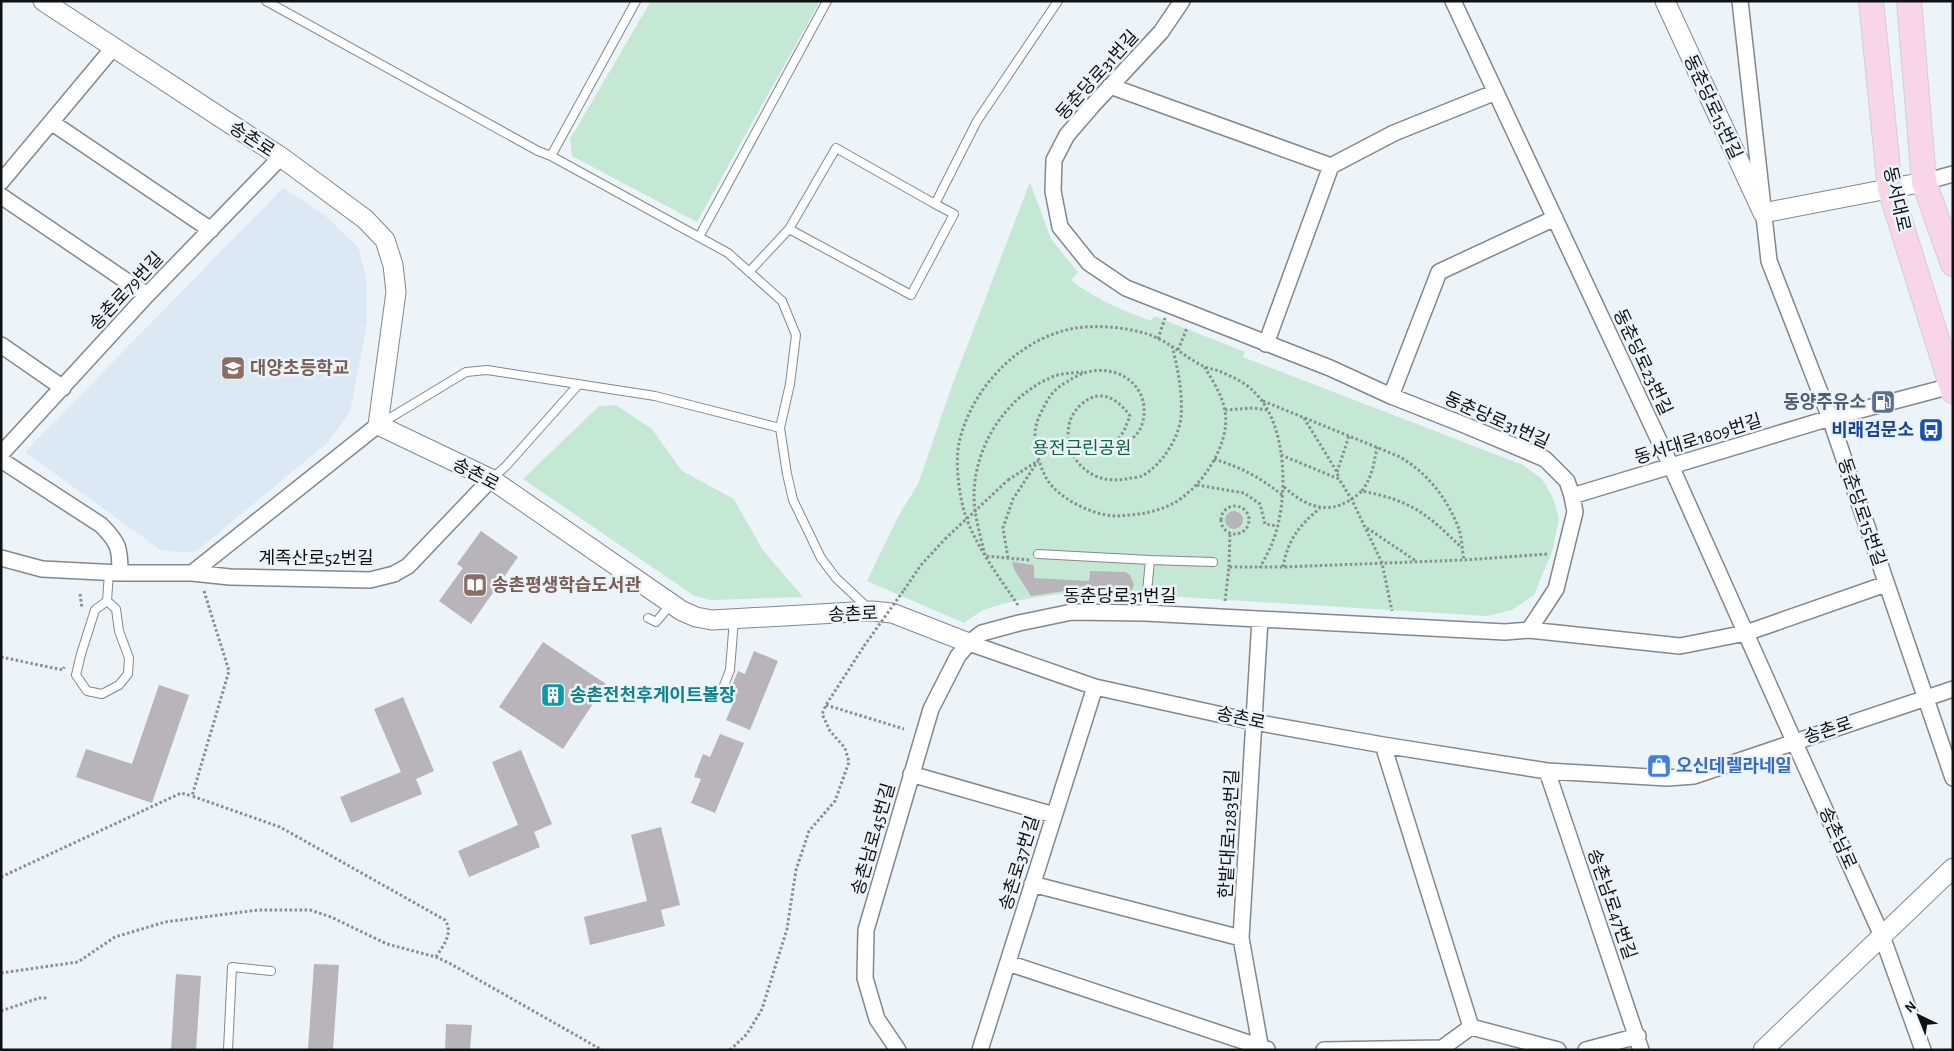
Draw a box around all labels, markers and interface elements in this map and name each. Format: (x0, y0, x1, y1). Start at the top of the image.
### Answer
street label: 동춘당로31번길 (1052, 26, 1142, 124)
street label: 동춘당로15번길 (1680, 52, 1746, 162)
street label: 송촌로 (226, 118, 278, 161)
street label: 동서대로 (1880, 165, 1913, 234)
street label: 송촌로79번길 (86, 249, 167, 334)
street label: 동춘당로23번길 (1610, 306, 1676, 418)
school or university icon: 대양초등학교 (220, 355, 246, 381)
place label: 대양초등학교 (250, 358, 349, 378)
street label: 동춘당로31번길 (1441, 388, 1553, 452)
fuel station icon: 동양주유소 (1870, 389, 1896, 415)
place label: 동양주유소 (1783, 393, 1866, 412)
street label: 동서대로1809번길 (1632, 411, 1764, 468)
bus stop icon: 비래검문소 (1918, 417, 1944, 443)
place label: 비래검문소 (1831, 421, 1914, 440)
park label: 용전근린공원 (1032, 439, 1132, 458)
street label: 송촌로 (449, 454, 502, 494)
street label: 동춘당로15번길 (1834, 455, 1890, 569)
street label: 계족산로52번길 (258, 548, 374, 568)
library icon: 송촌평생학습도서관 (462, 572, 488, 598)
place label: 송촌평생학습도서관 (492, 575, 641, 595)
street label: 동춘당로31번길 (1064, 586, 1176, 606)
street label: 송촌로 (828, 604, 878, 625)
building icon: 송촌전천후게이트볼장 (540, 682, 566, 708)
place label: 송촌전천후게이트볼장 (570, 685, 736, 705)
street label: 송촌로 (1215, 704, 1267, 733)
street label: 송촌로 (1802, 714, 1855, 747)
shop icon: 오신데렐라네일 (1646, 753, 1672, 779)
place label: 오신데렐라네일 (1676, 757, 1792, 776)
street label: 한밭대로1283번길 (1217, 769, 1242, 899)
street label: 송촌남로45번길 (848, 781, 899, 897)
street label: 송촌남로 (1815, 804, 1860, 872)
street label: 송촌로37번길 (996, 814, 1043, 913)
street label: 송촌남로47번길 (1584, 846, 1639, 962)
north arrow (1894, 991, 1944, 1041)
text: N (1902, 999, 1919, 1016)

